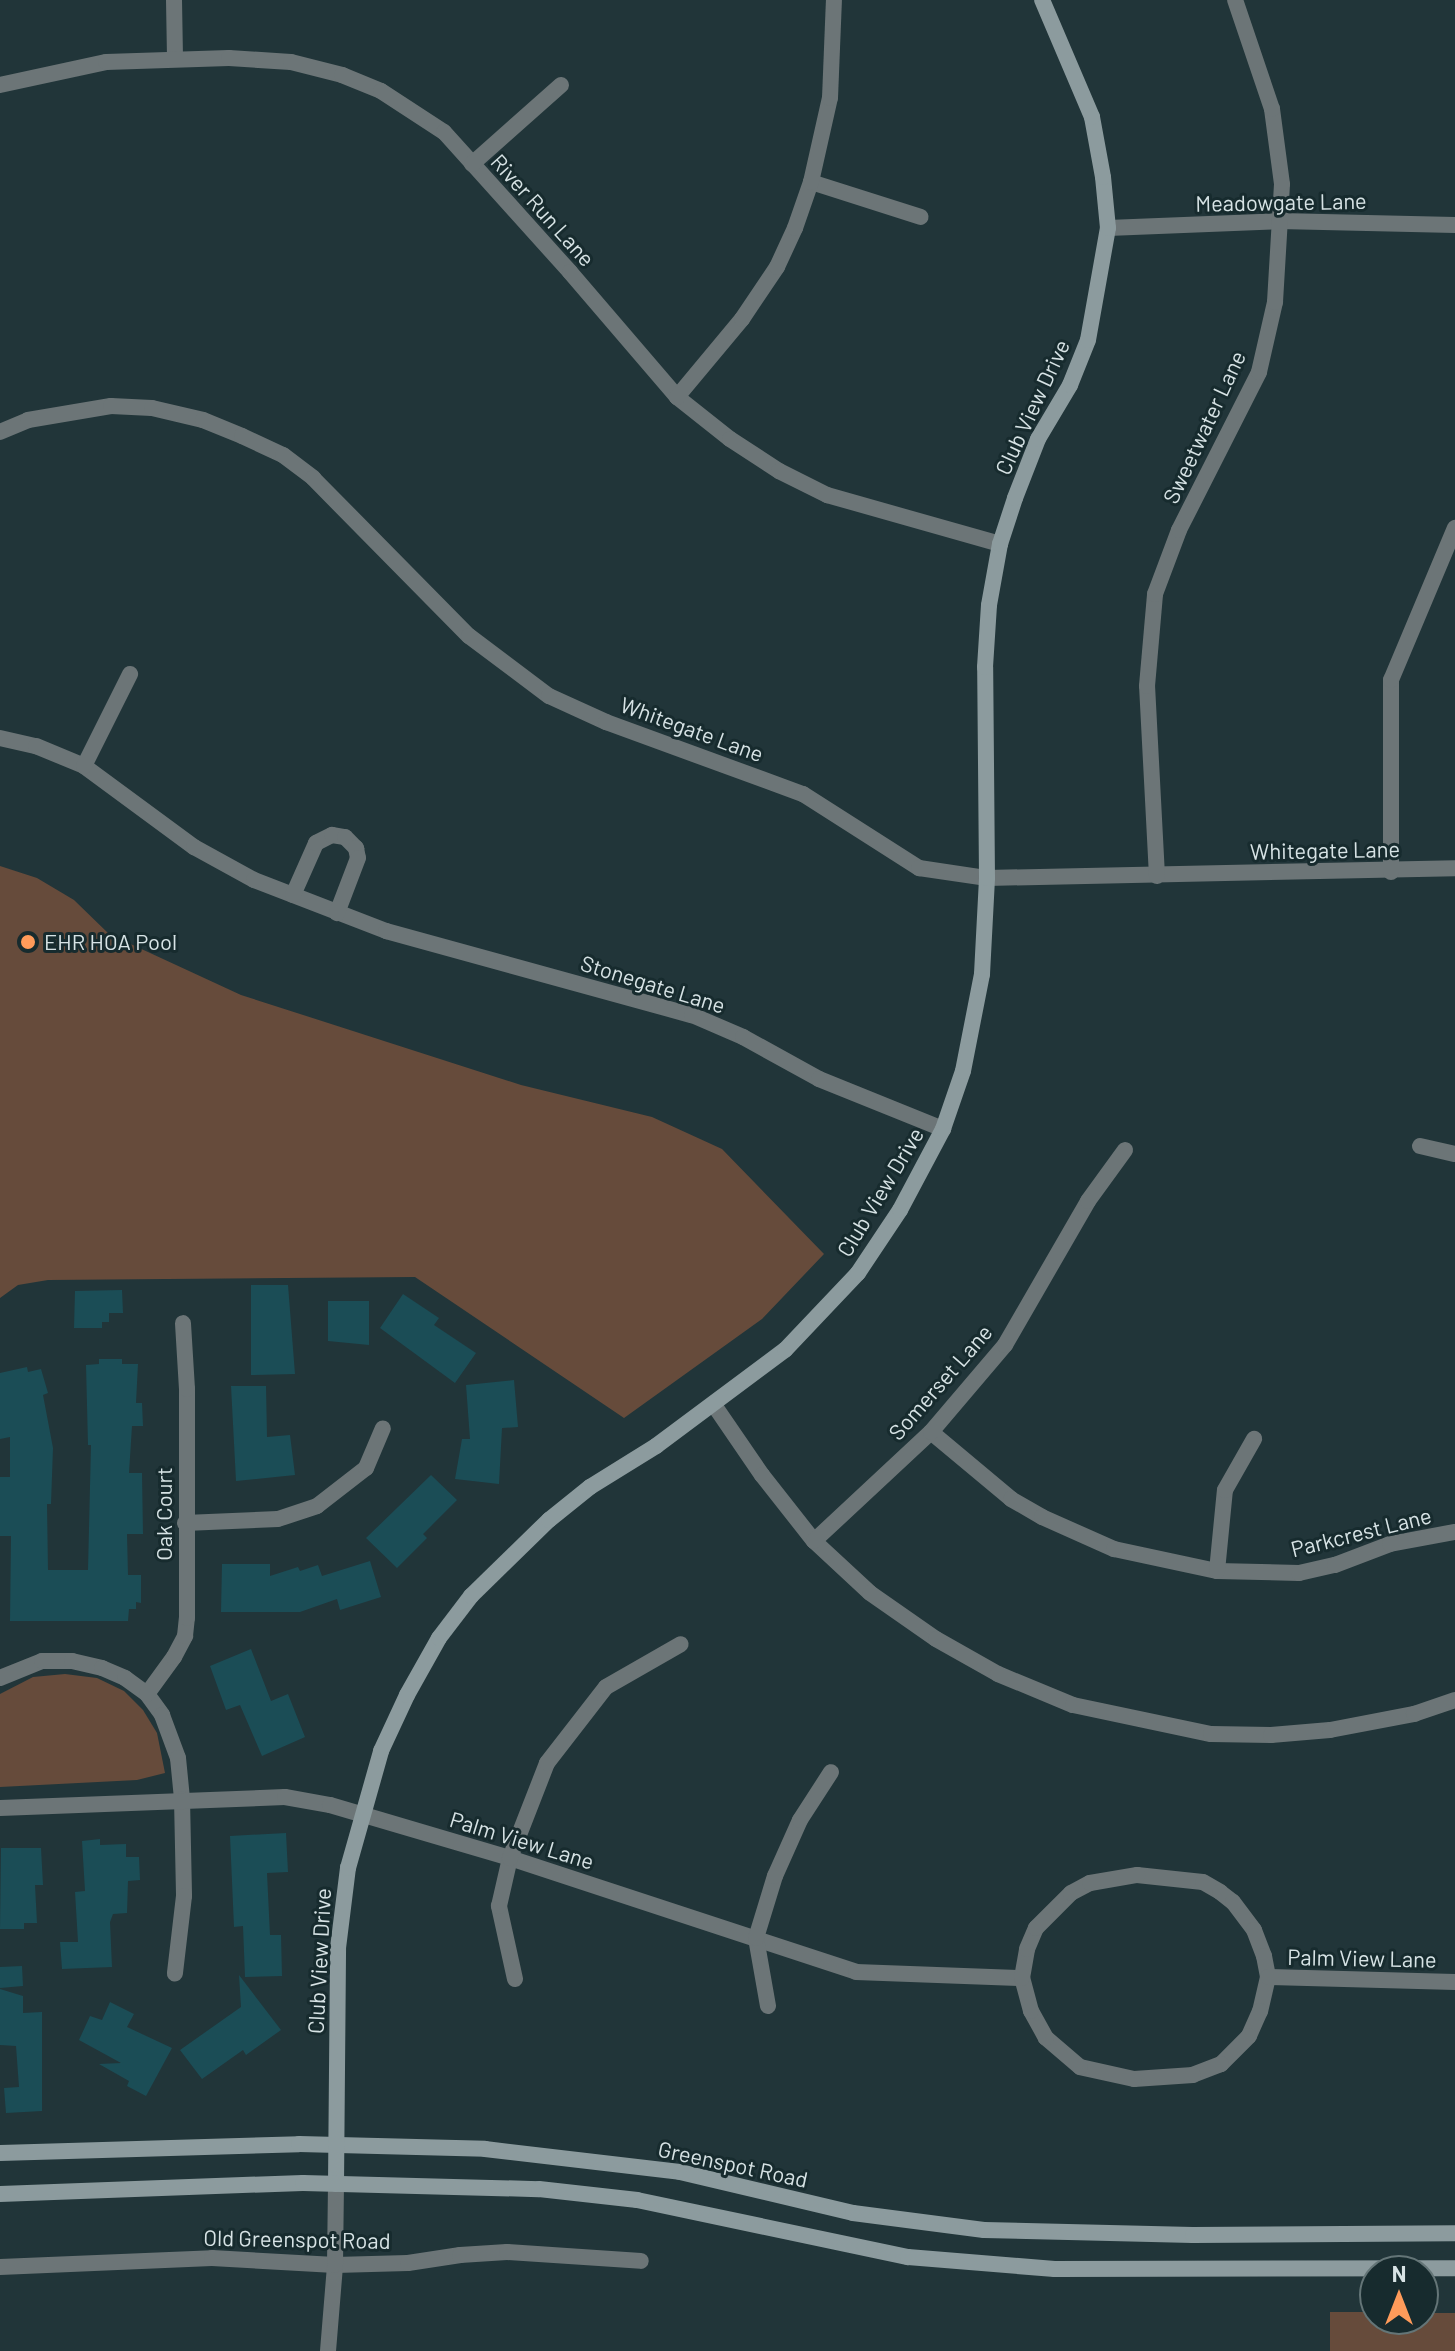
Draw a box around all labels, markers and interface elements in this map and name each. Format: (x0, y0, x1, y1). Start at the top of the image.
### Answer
street label: River Run Lane (486, 148, 600, 272)
street label: Meadowgate Lane (1195, 187, 1367, 217)
street label: Club View Drive (989, 335, 1075, 479)
street label: Sweetwater Lane (1157, 346, 1251, 508)
street label: Whitegate Lane (617, 691, 767, 767)
street label: Whitegate Lane (1250, 835, 1400, 865)
place label: EHR HOA Pool (44, 929, 177, 955)
marker: EHR HOA Pool (19, 933, 37, 951)
street label: Stonegate Lane (577, 949, 729, 1019)
street label: Club View Drive (831, 1123, 929, 1261)
street label: Somerset Lane (883, 1319, 997, 1445)
street label: Oak Court (151, 1467, 177, 1561)
street label: Parkcrest Lane (1288, 1502, 1434, 1562)
street label: Palm View Lane (447, 1806, 597, 1874)
street label: Club View Drive (302, 1887, 336, 2035)
street label: Palm View Lane (1287, 1943, 1437, 1973)
street label: Greenspot Road (656, 2135, 810, 2193)
street label: Old Greenspot Road (203, 2224, 391, 2254)
north arrow (1359, 2255, 1439, 2335)
text: N (1392, 2260, 1406, 2286)

